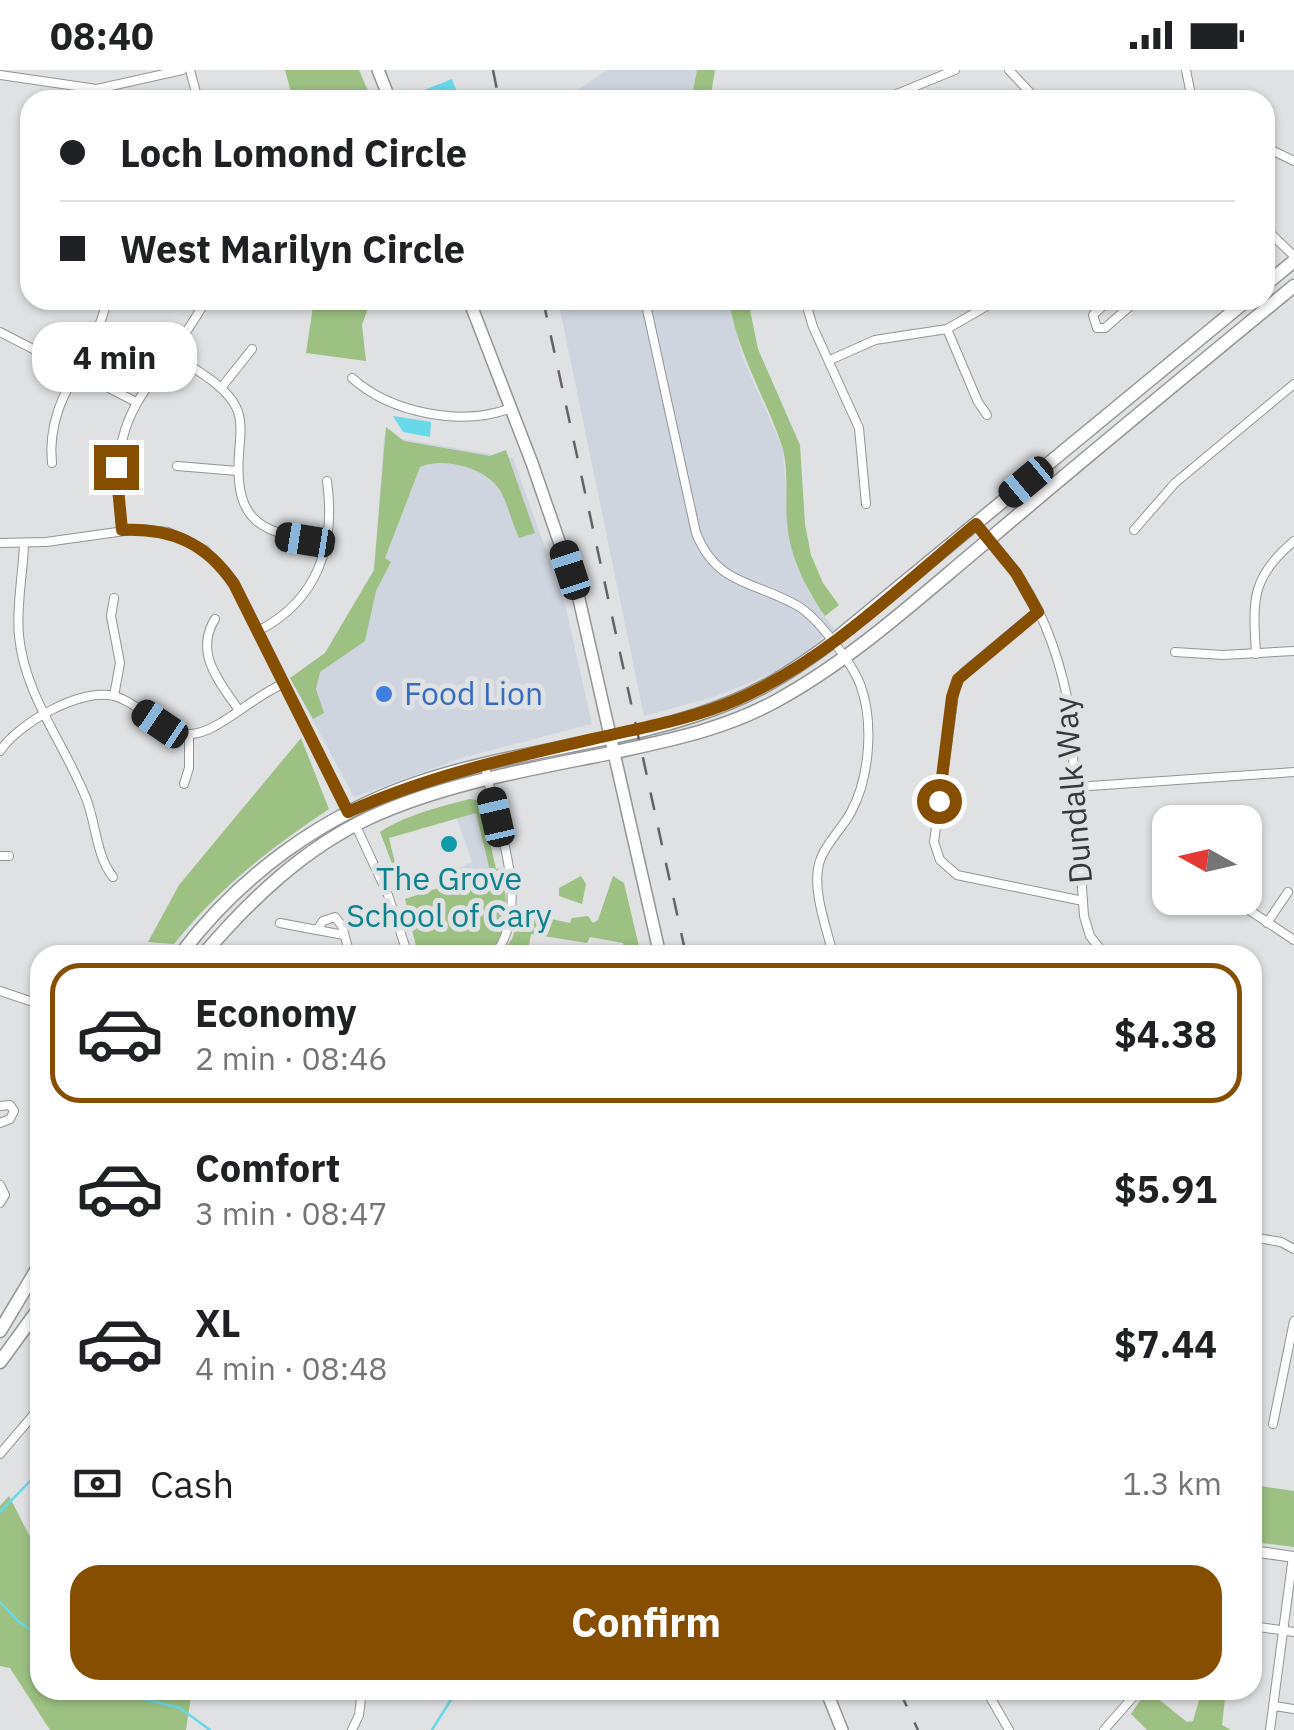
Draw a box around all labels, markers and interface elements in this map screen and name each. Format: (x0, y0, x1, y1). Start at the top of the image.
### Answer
text: 08:40 (50, 11, 154, 60)
text: Loch Lomond Circle (120, 128, 467, 177)
text: West Marilyn Circle (120, 224, 465, 273)
callout: 4 min (34, 322, 198, 392)
text: 4 min (73, 336, 156, 378)
route end (94, 445, 139, 490)
car (993, 451, 1059, 513)
car (273, 520, 337, 560)
car (546, 537, 594, 603)
place label: Food Lion (404, 672, 543, 714)
marker: Food Lion (373, 683, 395, 705)
car (127, 695, 193, 753)
street label: Dundalk Way (1043, 695, 1101, 885)
route start (917, 779, 962, 824)
car (475, 784, 517, 850)
north arrow (1152, 805, 1262, 915)
map controls (1152, 805, 1262, 915)
marker: The Grove School of Cary (438, 833, 460, 855)
place label: The Grove School of Cary (346, 857, 552, 936)
icon: car (75, 988, 165, 1078)
text: Economy (195, 988, 357, 1037)
text: $4.38 (1114, 1009, 1217, 1058)
text: 2 min · 08:46 (195, 1037, 388, 1079)
icon: car (75, 1143, 165, 1233)
text: Comfort (195, 1143, 340, 1192)
text: $5.91 (1114, 1164, 1217, 1213)
text: 3 min · 08:47 (195, 1192, 388, 1234)
icon: car (75, 1298, 165, 1388)
text: XL (195, 1298, 241, 1347)
text: $7.44 (1114, 1319, 1217, 1368)
text: 4 min · 08:48 (195, 1347, 388, 1389)
icon: cash (70, 1456, 125, 1511)
text: Cash (150, 1459, 234, 1508)
text: 1.3 km (1123, 1462, 1222, 1504)
button: Confirm (70, 1565, 1222, 1680)

